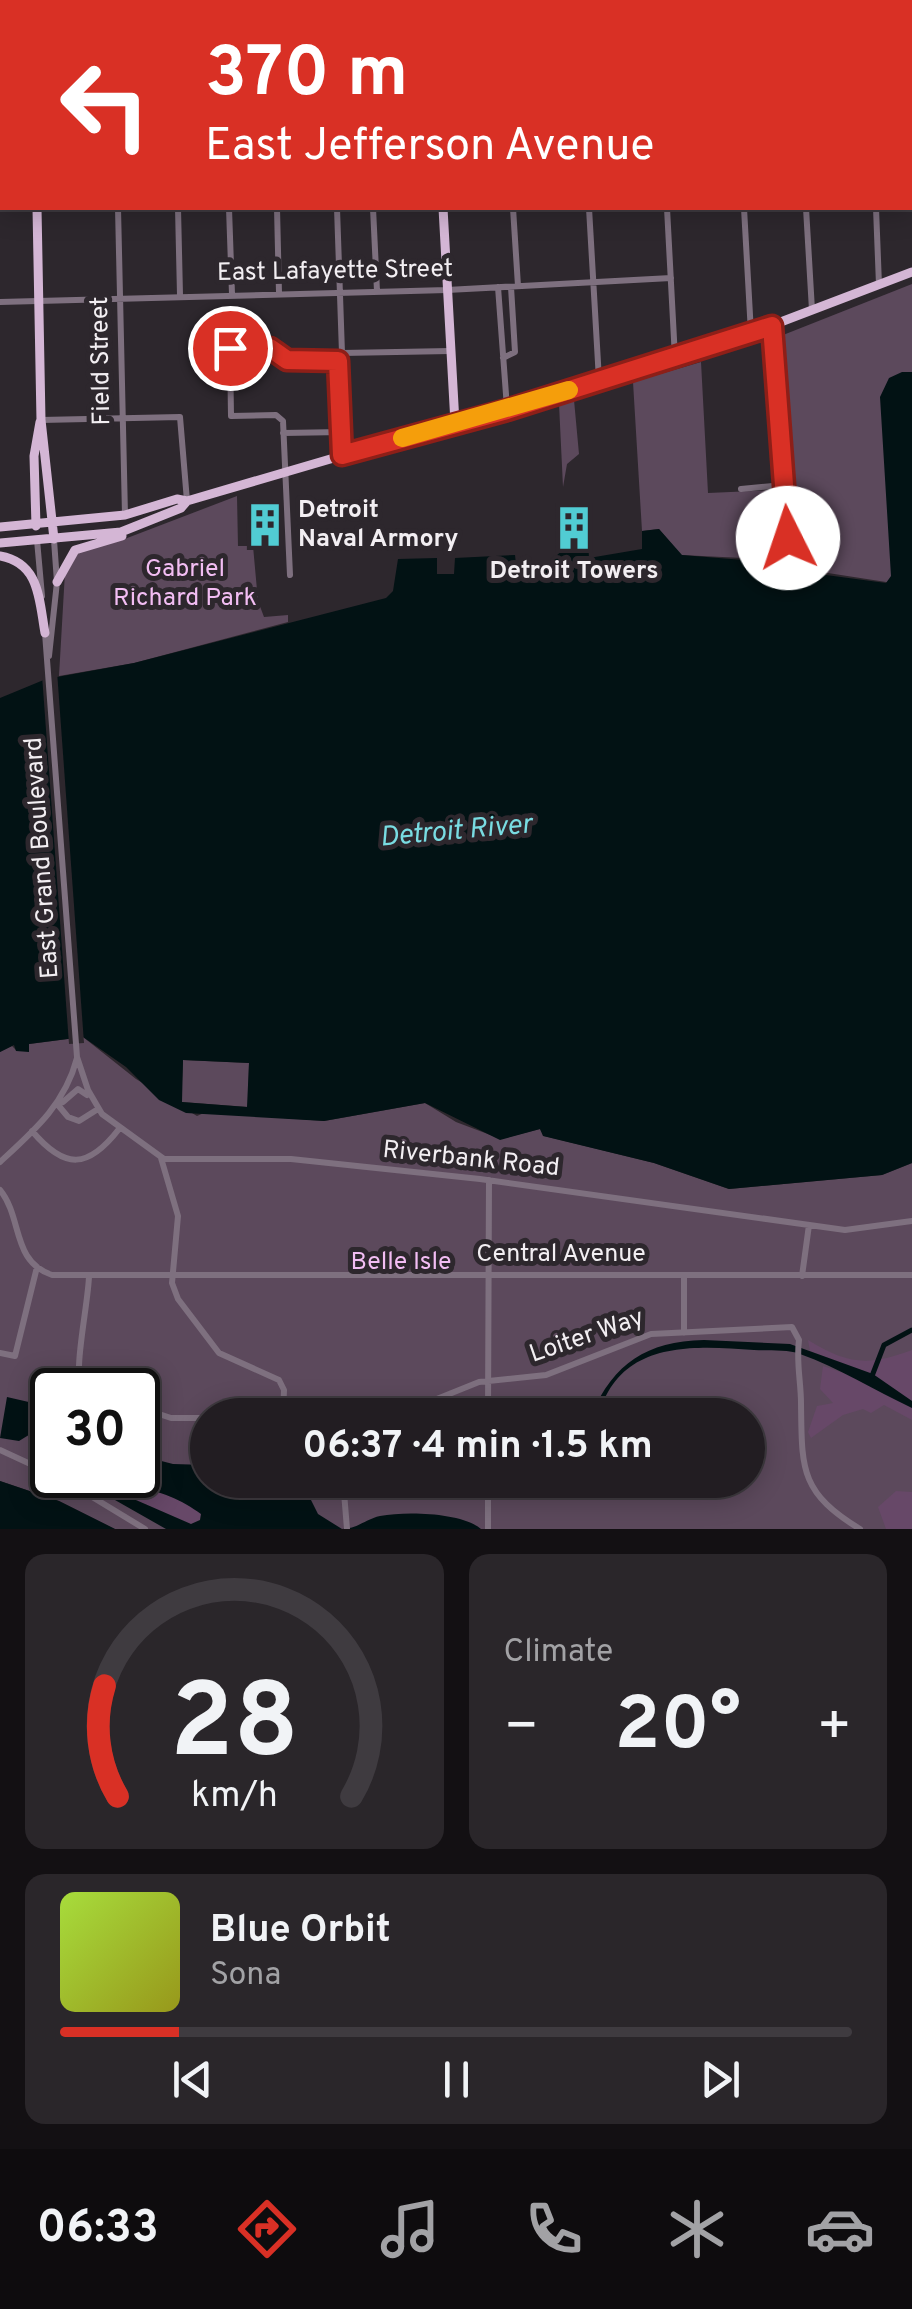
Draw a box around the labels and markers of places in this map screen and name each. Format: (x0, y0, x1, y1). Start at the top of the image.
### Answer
pin (188, 306, 273, 391)
place label: Detroit Naval Armory (298, 495, 458, 556)
building icon: Detroit Naval Armory (241, 501, 289, 549)
building icon: Detroit Towers (550, 504, 598, 552)
place label: Detroit Towers (490, 556, 658, 588)

